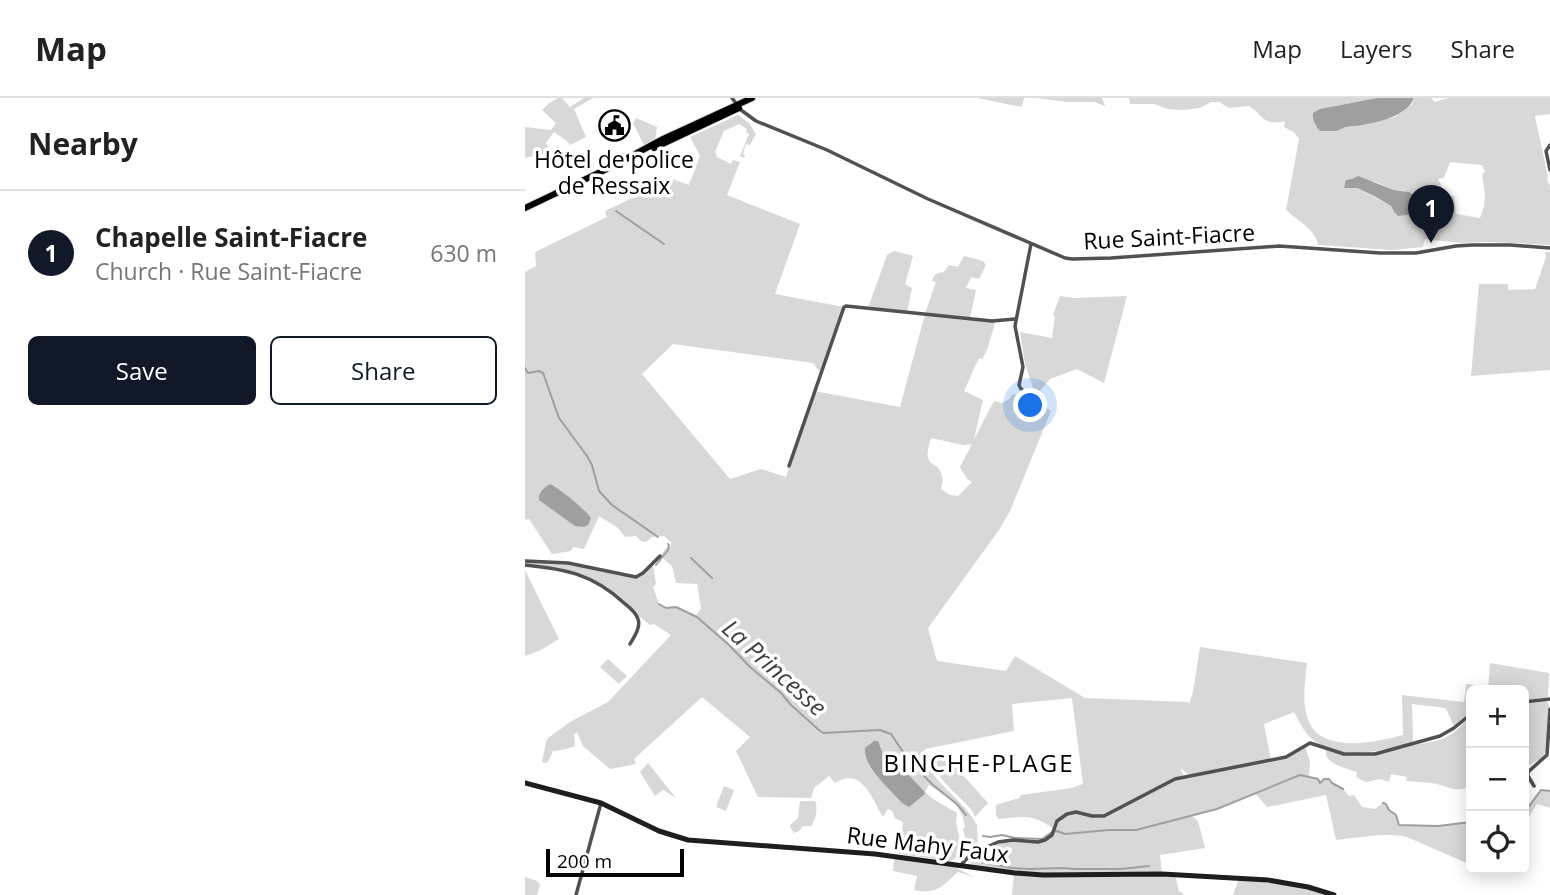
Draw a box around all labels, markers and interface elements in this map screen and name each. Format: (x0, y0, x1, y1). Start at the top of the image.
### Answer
text: Map (35, 26, 107, 71)
text: Map (1252, 32, 1302, 65)
text: Layers (1340, 32, 1413, 65)
text: Share (1451, 32, 1515, 65)
public building icon: Hôtel de police de Ressaix (597, 108, 631, 142)
text: Nearby (28, 123, 138, 164)
place label: Hôtel de police de Ressaix (534, 143, 694, 201)
pin: 1 (1408, 185, 1454, 243)
street label: Rue Saint-Fiacre (1082, 216, 1256, 256)
text: Chapelle Saint-Fiacre (95, 219, 367, 255)
text: 1 (44, 237, 58, 269)
text: 630 m (430, 237, 497, 269)
text: Church · Rue Saint-Fiacre (95, 255, 362, 287)
button: Save (28, 336, 256, 405)
button: Share (270, 336, 497, 405)
your location (1013, 388, 1047, 422)
water label: La Princesse (716, 611, 834, 723)
map controls (1466, 685, 1529, 874)
button: + (1466, 685, 1529, 748)
district label: BINCHE-PLAGE (883, 746, 1075, 779)
button: − (1466, 748, 1529, 811)
button: locate (1466, 811, 1529, 874)
street label: Rue Mahy Faux (845, 818, 1011, 870)
scale bar (546, 846, 684, 878)
text: 200 m (557, 848, 612, 874)

